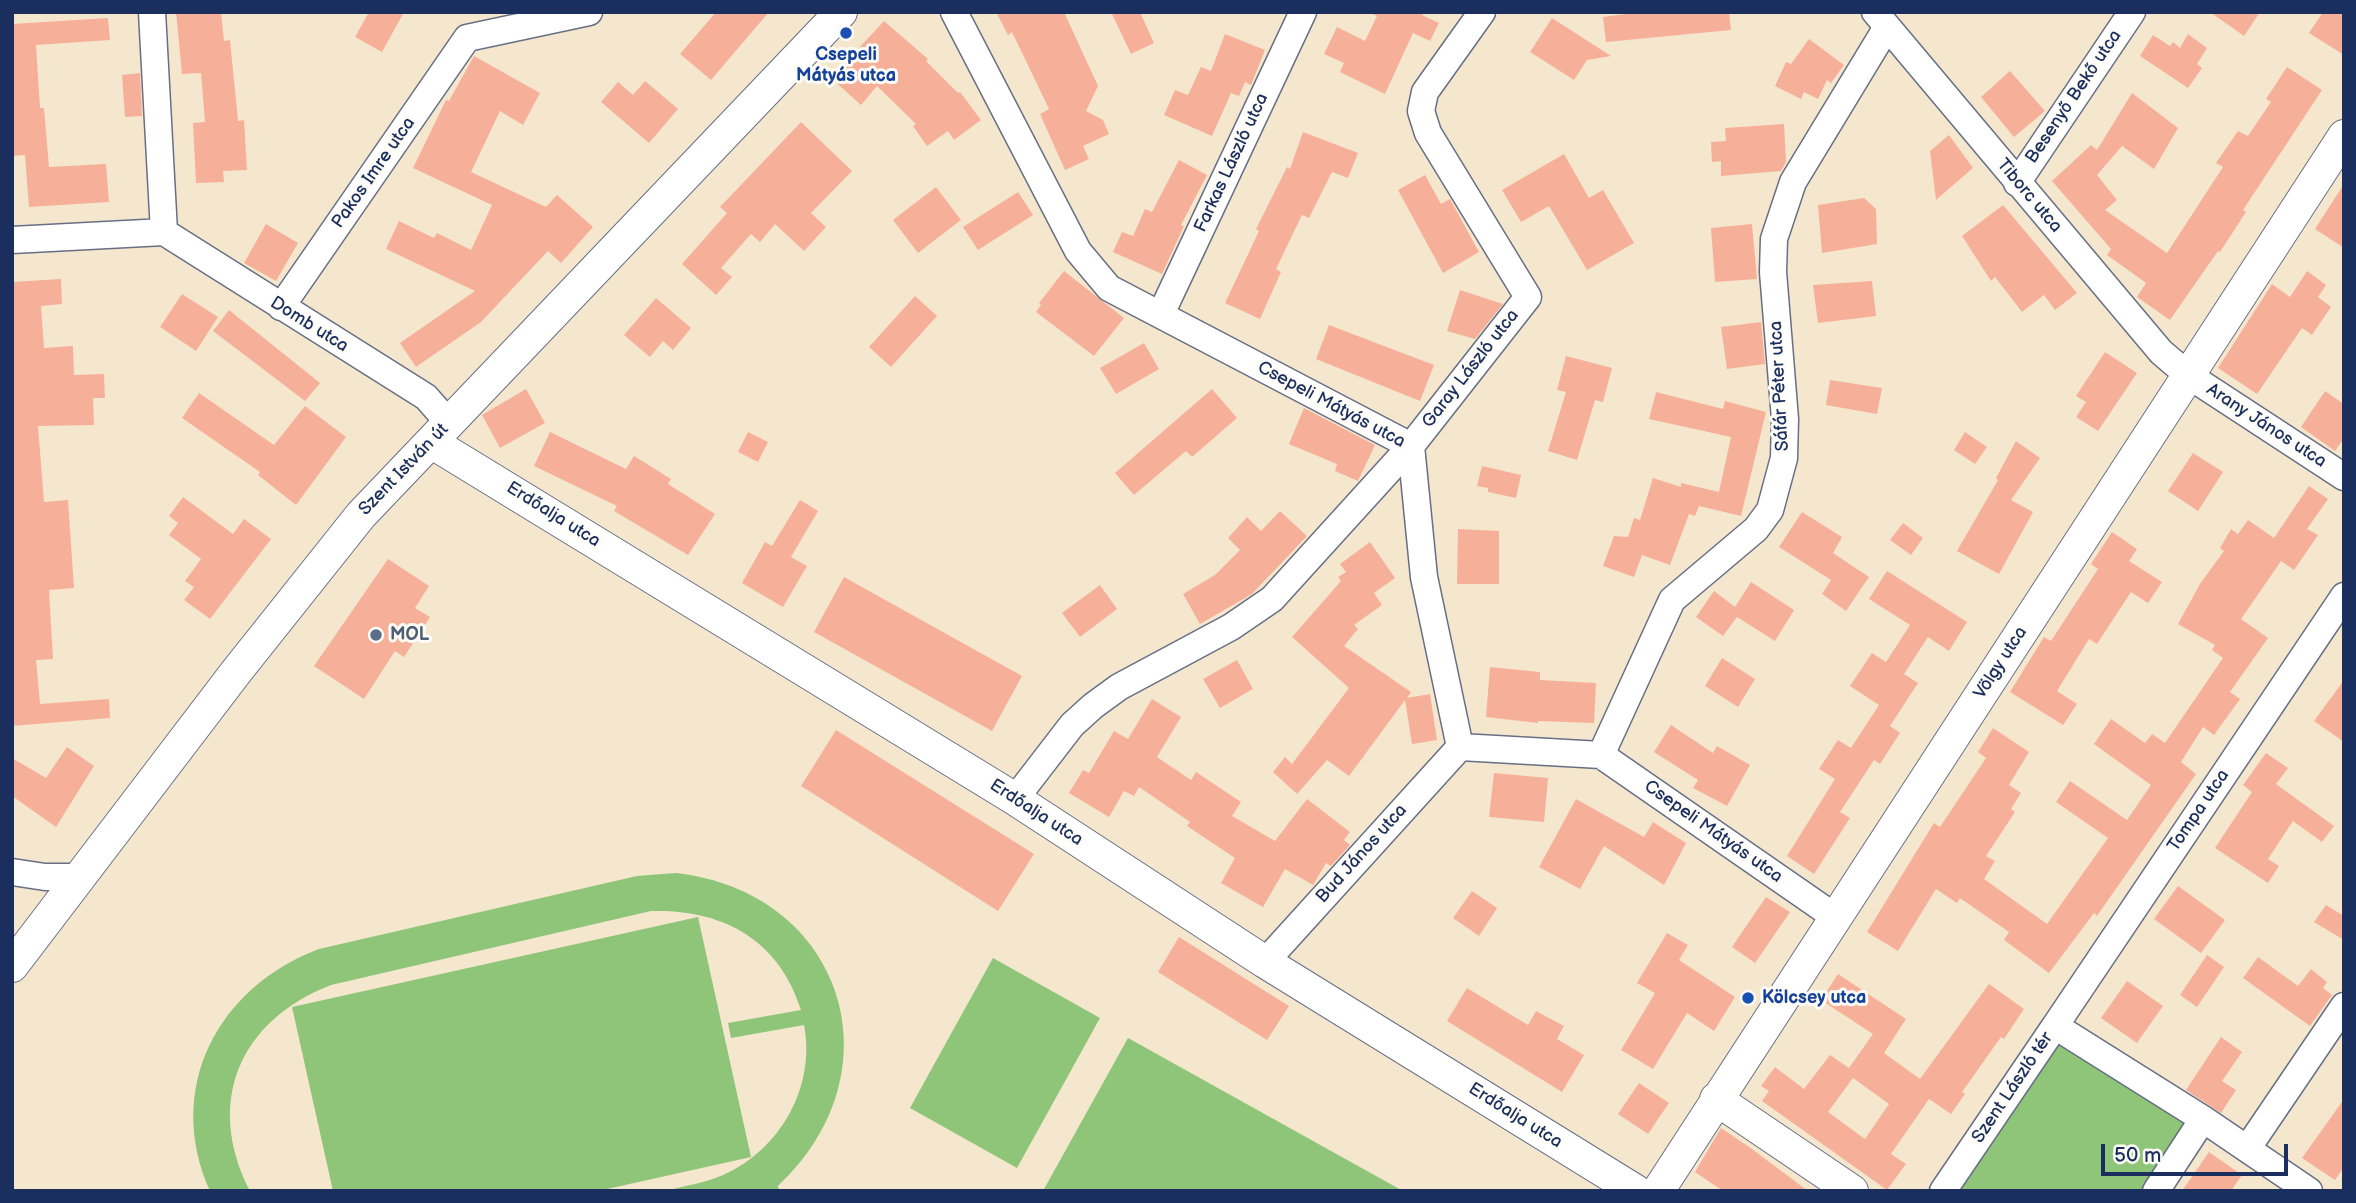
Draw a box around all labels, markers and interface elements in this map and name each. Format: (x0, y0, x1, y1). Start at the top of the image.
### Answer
marker: Csepeli Mátyás utca (838, 25, 854, 41)
street label: Besenyő Bekő utca (2021, 26, 2127, 168)
place label: Csepeli Mátyás utca (796, 44, 896, 86)
street label: Farkas László utca (1190, 90, 1274, 236)
street label: Pakos Imre utca (328, 113, 420, 233)
street label: Tiborc utca (1992, 155, 2066, 237)
street label: Domb utca (266, 293, 352, 357)
street label: Garay László utca (1418, 305, 1524, 433)
street label: Sáfár Péter utca (1766, 320, 1794, 452)
street label: Csepeli Mátyás utca (1253, 357, 1409, 453)
street label: Arany János utca (2202, 379, 2330, 473)
street label: Szent István út (355, 420, 453, 520)
street label: Erdőalja utca (502, 478, 604, 552)
street label: Völgy utca (1970, 623, 2032, 703)
place label: MOL (390, 624, 429, 646)
marker: MOL (368, 627, 384, 643)
street label: Tompa utca (2164, 766, 2234, 856)
street label: Erdőalja utca (985, 775, 1087, 851)
street label: Csepeli Mátyás utca (1640, 776, 1786, 888)
street label: Bud János utca (1312, 800, 1412, 908)
place label: Kölcsey utca (1762, 987, 1866, 1009)
marker: Kölcsey utca (1740, 990, 1756, 1006)
street label: Szent László tér (1968, 1028, 2058, 1148)
street label: Erdőalja utca (1464, 1079, 1566, 1153)
scale bar (2104, 1130, 2291, 1174)
text: 50 m (2114, 1143, 2161, 1168)

